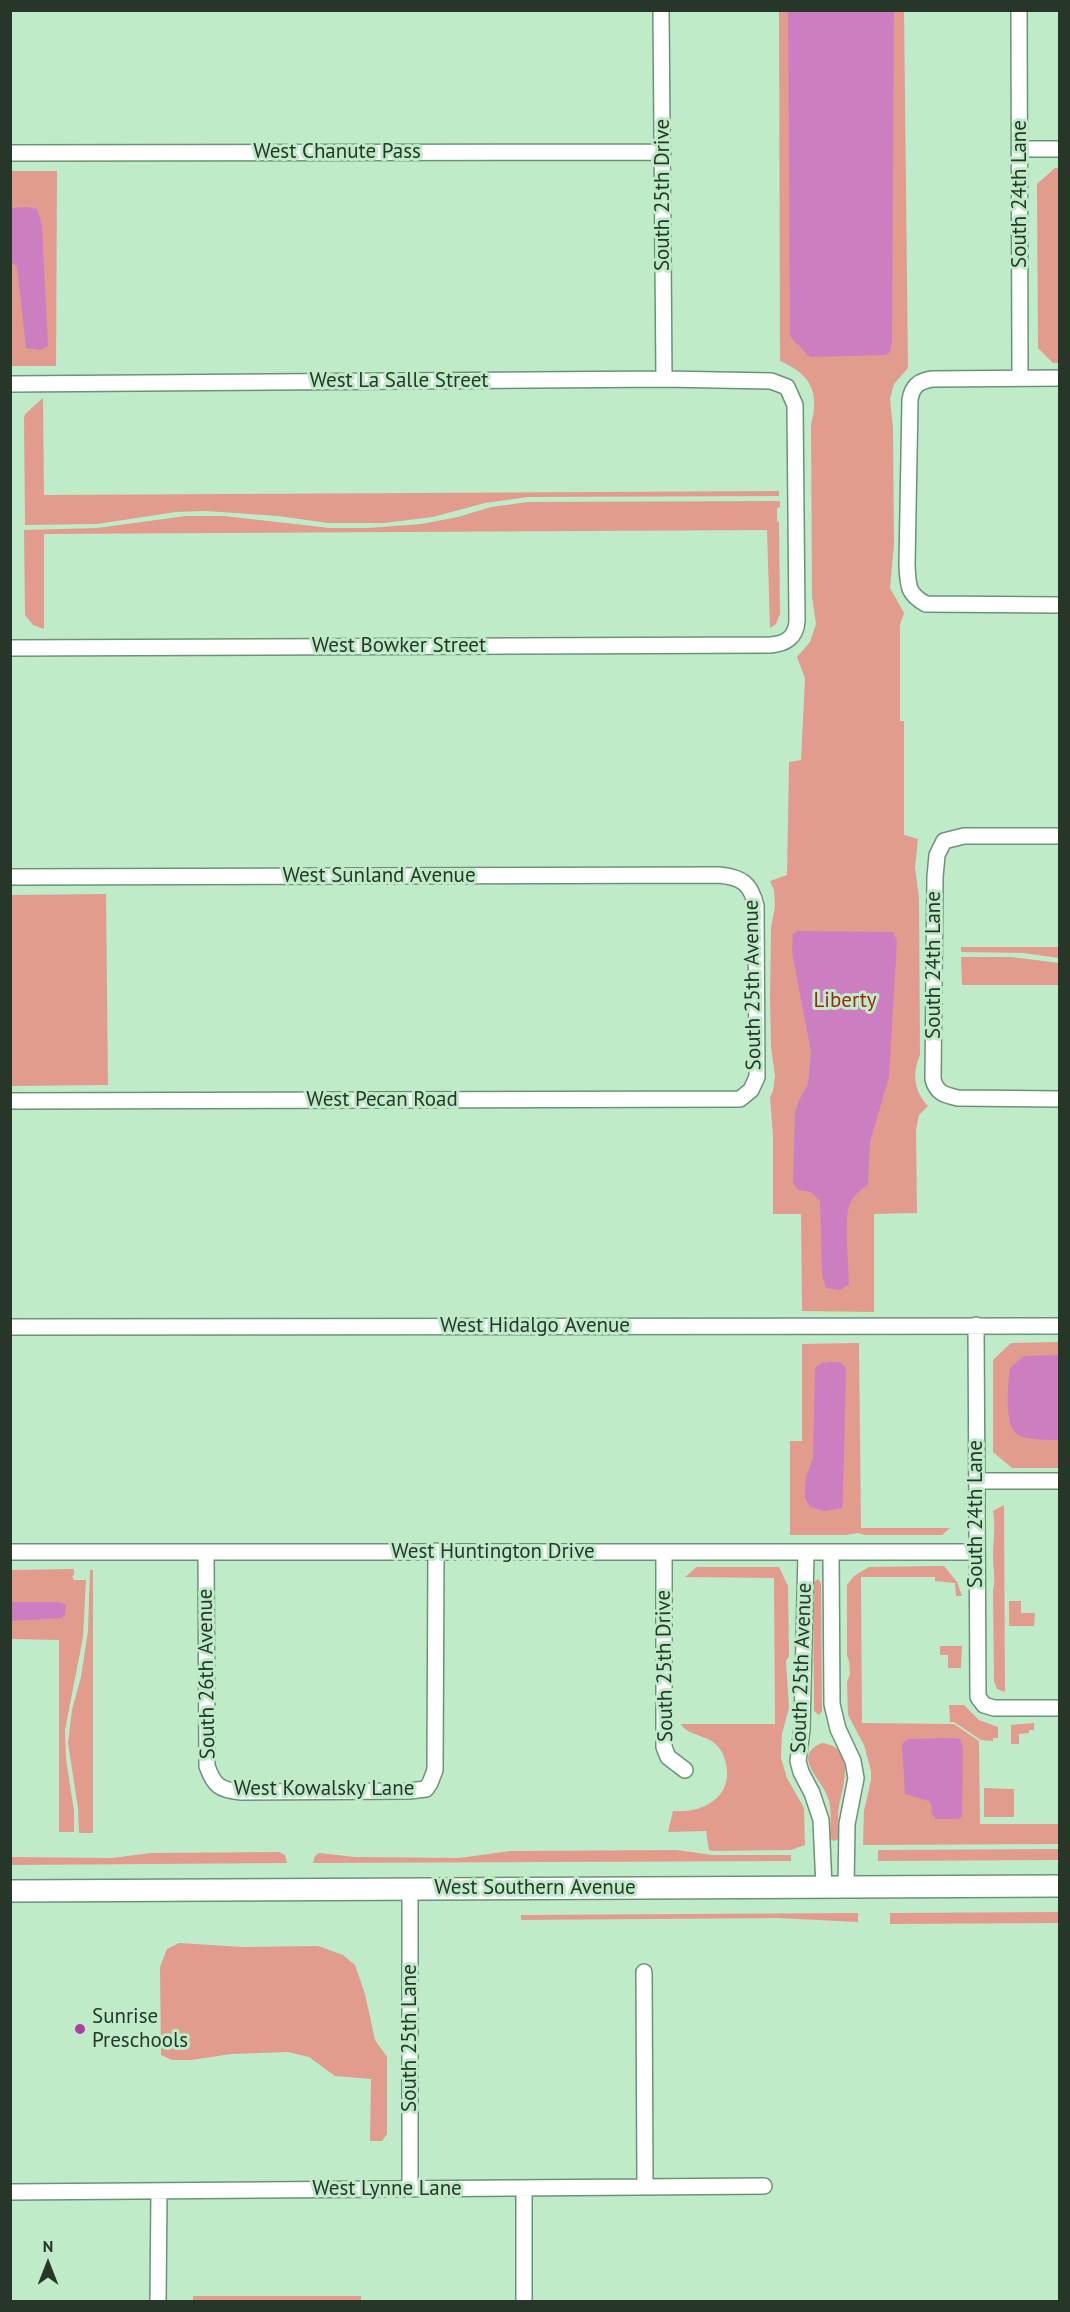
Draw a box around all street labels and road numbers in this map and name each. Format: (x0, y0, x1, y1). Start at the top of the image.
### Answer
street label: South 25th Drive (650, 119, 676, 271)
street label: South 24th Lane (1007, 120, 1033, 268)
street label: West Chanute Pass (253, 139, 421, 165)
street label: West La Salle Street (310, 368, 488, 394)
street label: West Bowker Street (312, 633, 486, 659)
street label: West Sunland Avenue (282, 863, 476, 889)
street label: South 24th Lane (921, 891, 947, 1039)
street label: South 25th Avenue (739, 899, 767, 1071)
street label: West Pecan Road (306, 1087, 458, 1113)
street label: West Hidalgo Avenue (440, 1313, 630, 1339)
street label: South 24th Lane (963, 1440, 989, 1588)
street label: West Huntington Drive (391, 1539, 595, 1565)
street label: South 25th Avenue (786, 1582, 818, 1754)
street label: South 26th Avenue (193, 1588, 221, 1760)
street label: South 25th Drive (651, 1590, 679, 1742)
street label: West Kowalsky Lane (234, 1776, 414, 1802)
street label: West Southern Avenue (434, 1875, 636, 1901)
street label: South 25th Lane (397, 1964, 423, 2112)
street label: West Lynne Lane (312, 2176, 462, 2202)

